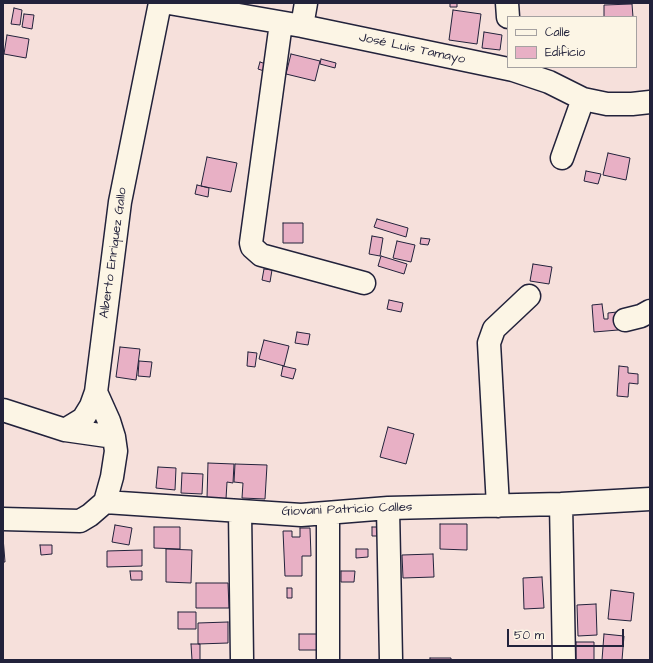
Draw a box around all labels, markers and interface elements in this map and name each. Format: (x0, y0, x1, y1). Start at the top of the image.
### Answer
legend (507, 16, 637, 68)
text: Calle (545, 24, 570, 41)
street label: José Luis Tamayo (357, 30, 467, 68)
text: Edificio (545, 44, 585, 61)
street label: Alberto Enriquez Gallo (97, 187, 131, 319)
street label: Giovani Patricio Calles (281, 500, 413, 520)
scale bar (509, 621, 626, 647)
text: 50 m (514, 627, 544, 644)

